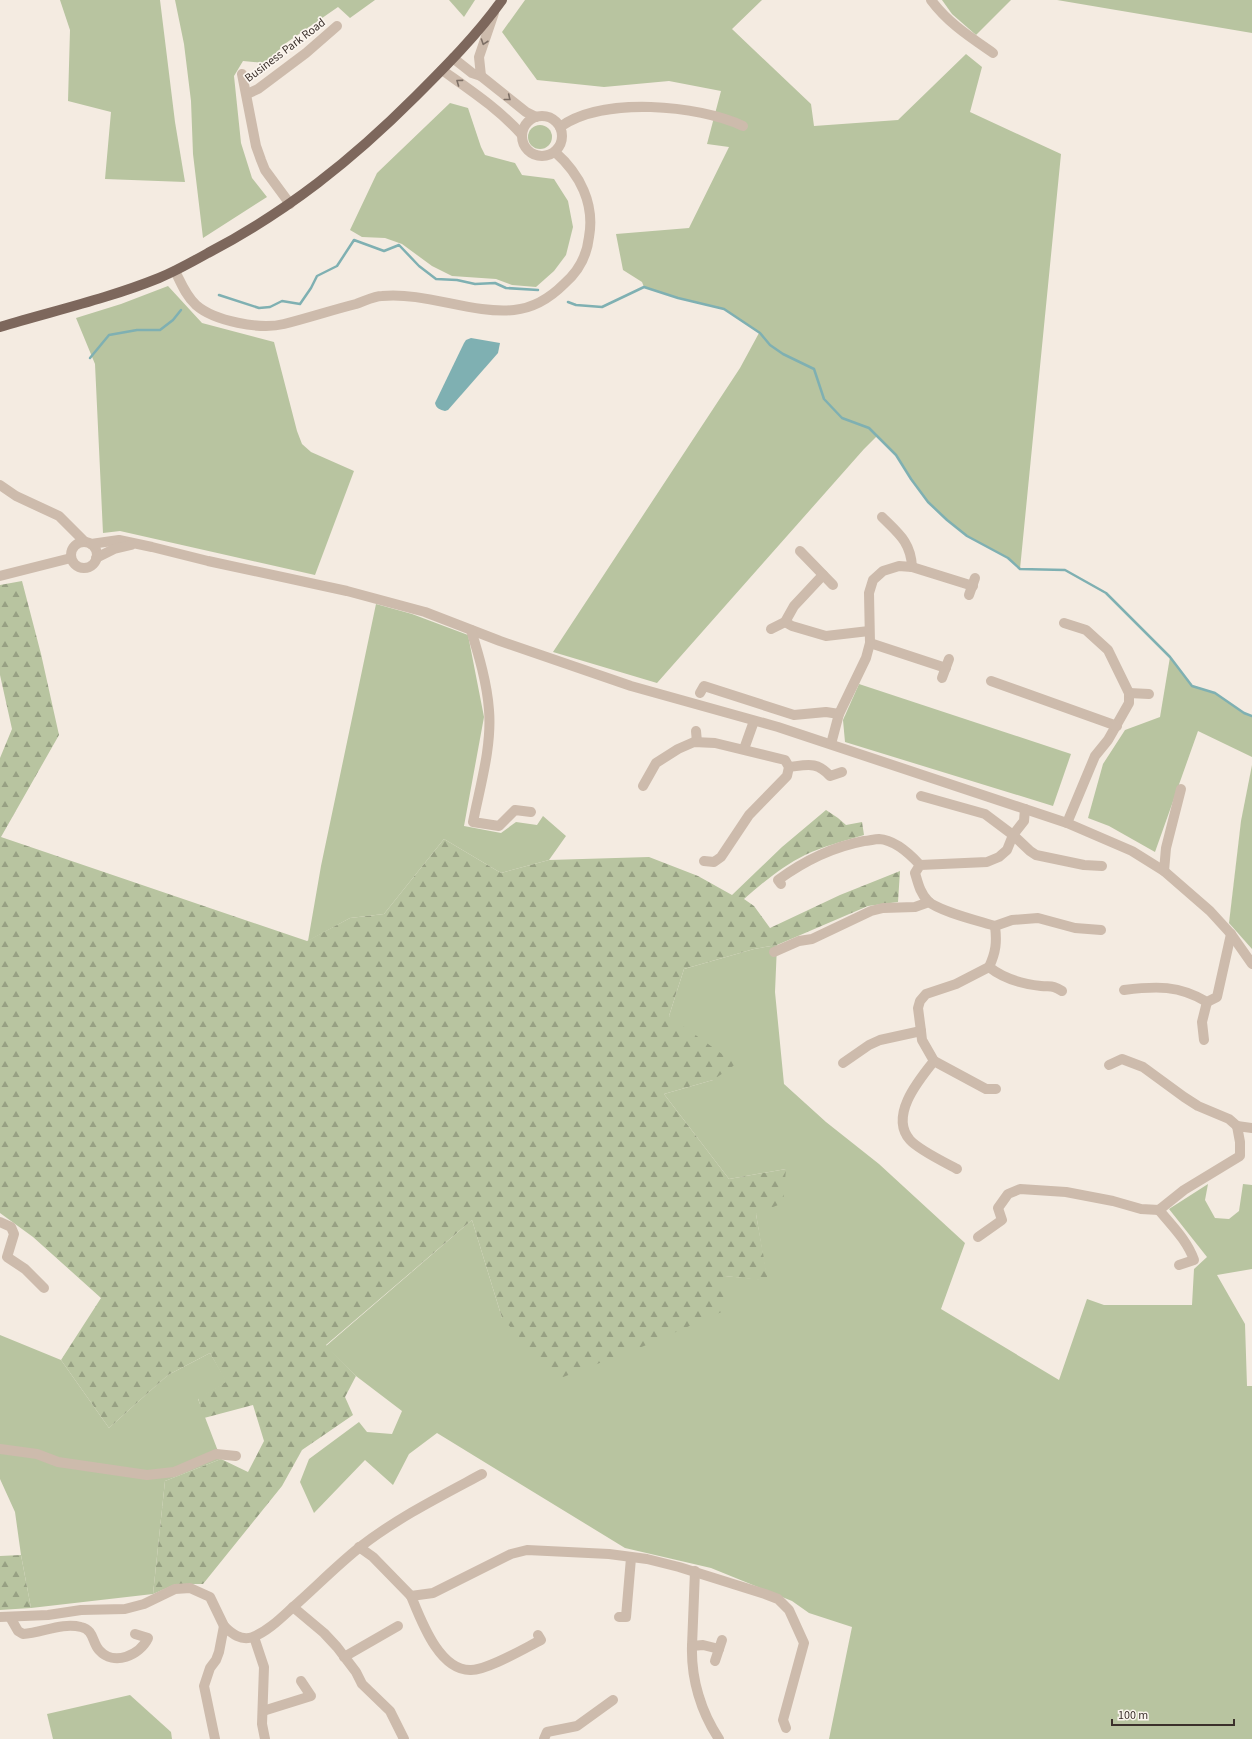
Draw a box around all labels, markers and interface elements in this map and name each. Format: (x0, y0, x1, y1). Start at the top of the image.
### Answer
street label: Business Park Road (241, 14, 329, 86)
one-way arrow (480, 39, 488, 46)
one-way arrow (456, 80, 463, 87)
one-way arrow (504, 93, 511, 100)
scale bar (1112, 1701, 1234, 1727)
text: 100 m (1118, 1707, 1148, 1724)

